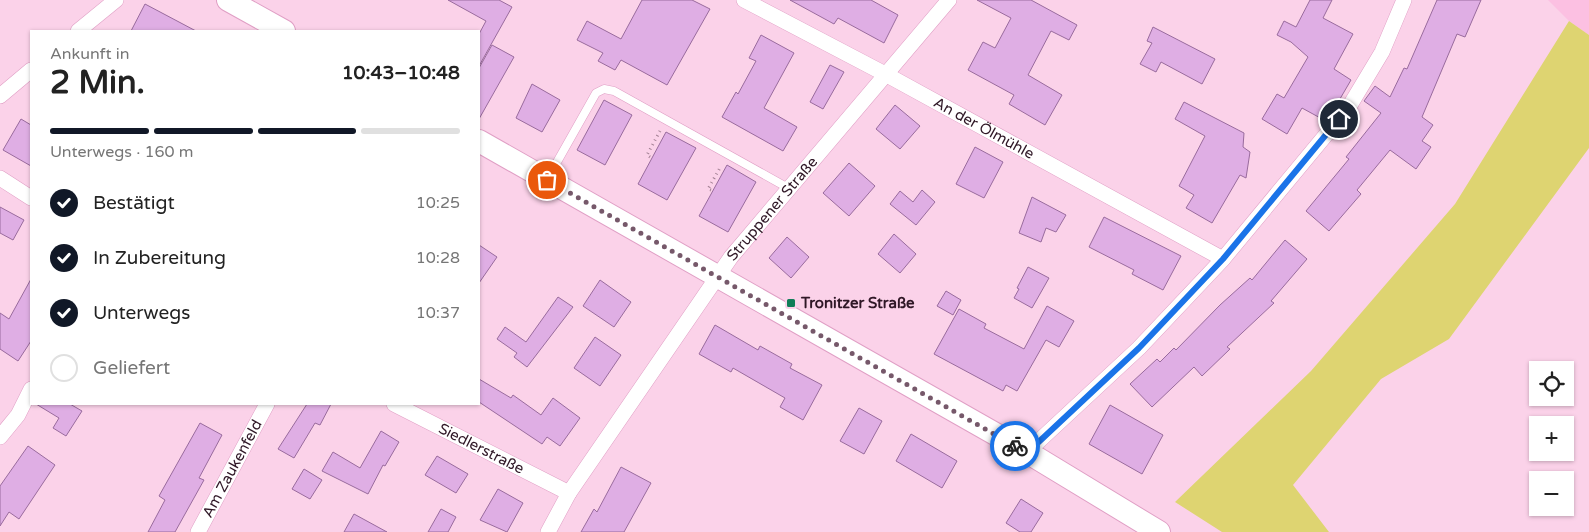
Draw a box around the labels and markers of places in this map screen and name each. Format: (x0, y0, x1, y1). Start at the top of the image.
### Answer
pin (1318, 98, 1360, 140)
pin (526, 159, 568, 201)
place label: Tronitzer Straße (800, 294, 915, 312)
marker: Tronitzer Straße (785, 297, 797, 309)

